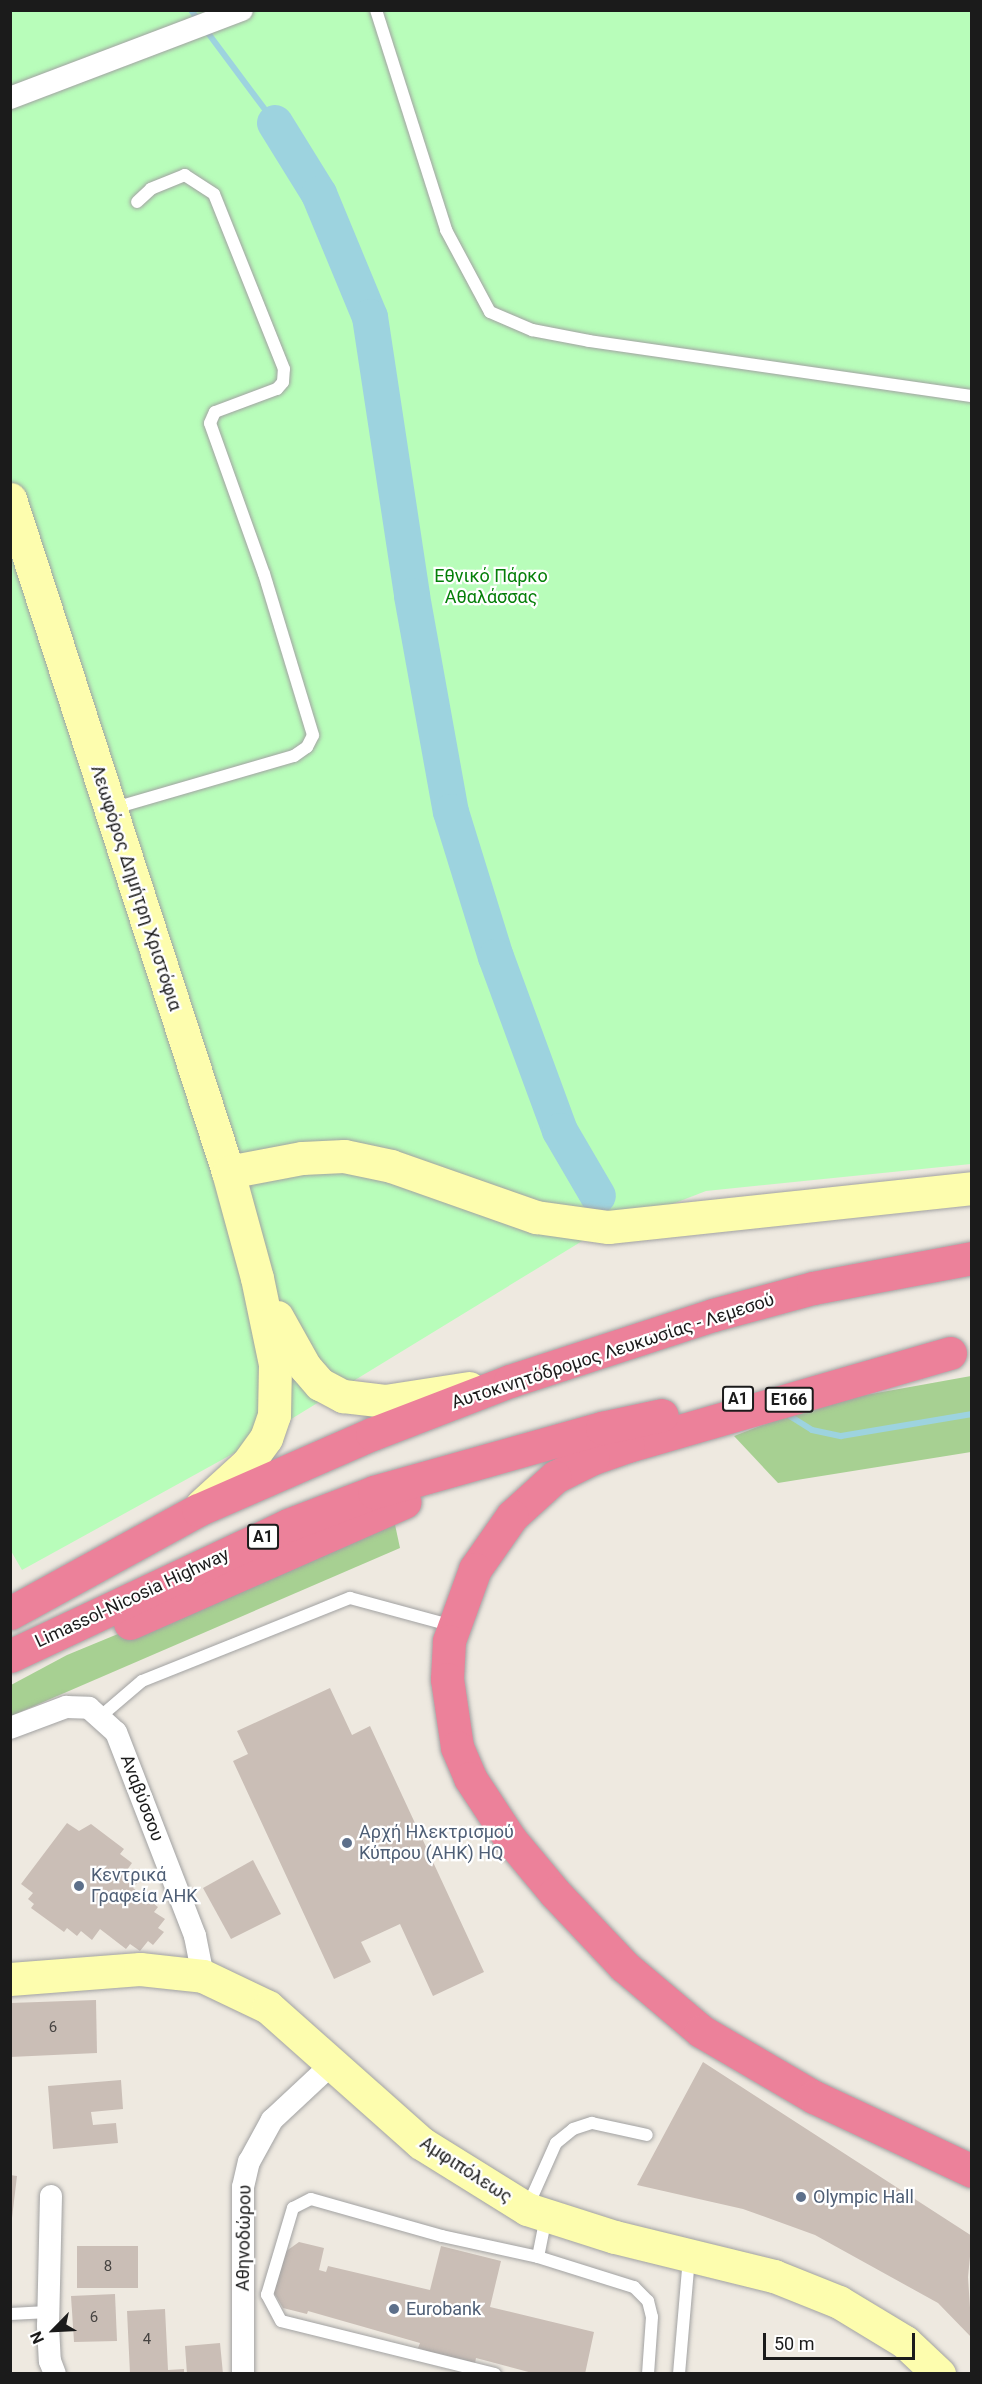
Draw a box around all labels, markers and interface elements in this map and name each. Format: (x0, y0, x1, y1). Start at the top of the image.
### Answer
park label: Εθνικό Πάρκο Αθαλάσσας (434, 566, 548, 608)
street label: Λεωφόρος Δημήτρη Χριστόφια (86, 762, 186, 1014)
street label: Αυτοκινητόδρομος Λευκωσίας - Λεμεσού (449, 1289, 777, 1413)
road number: A1 (722, 1386, 754, 1412)
road number: E166 (764, 1387, 814, 1413)
road number: A1 (246, 1524, 280, 1550)
street label: Limassol-Nicosia Highway (32, 1543, 232, 1653)
street label: Αναβύσσου (116, 1752, 168, 1844)
place label: Αρχή Ηλεκτρισμού Κύπρου (ΑΗΚ) HQ (359, 1822, 514, 1864)
marker: Αρχή Ηλεκτρισμού Κύπρου (ΑΗΚ) HQ (340, 1836, 354, 1850)
place label: Κεντρικά Γραφεία ΑΗΚ (91, 1865, 198, 1908)
marker: Κεντρικά Γραφεία ΑΗΚ (72, 1879, 86, 1893)
house number: 6 (49, 2019, 57, 2037)
street label: Αμφιπόλεως (416, 2132, 516, 2208)
street label: Αθηνοδώρου (232, 2185, 256, 2291)
place label: Olympic Hall (813, 2186, 914, 2208)
marker: Olympic Hall (794, 2190, 808, 2204)
house number: 8 (104, 2258, 112, 2276)
place label: Eurobank (406, 2298, 481, 2320)
north arrow (24, 2300, 84, 2360)
marker: Eurobank (387, 2302, 401, 2316)
house number: 6 (90, 2309, 98, 2327)
scale bar (766, 2321, 918, 2359)
text: N (26, 2329, 48, 2347)
house number: 4 (143, 2331, 151, 2349)
text: 50 m (774, 2333, 814, 2354)

